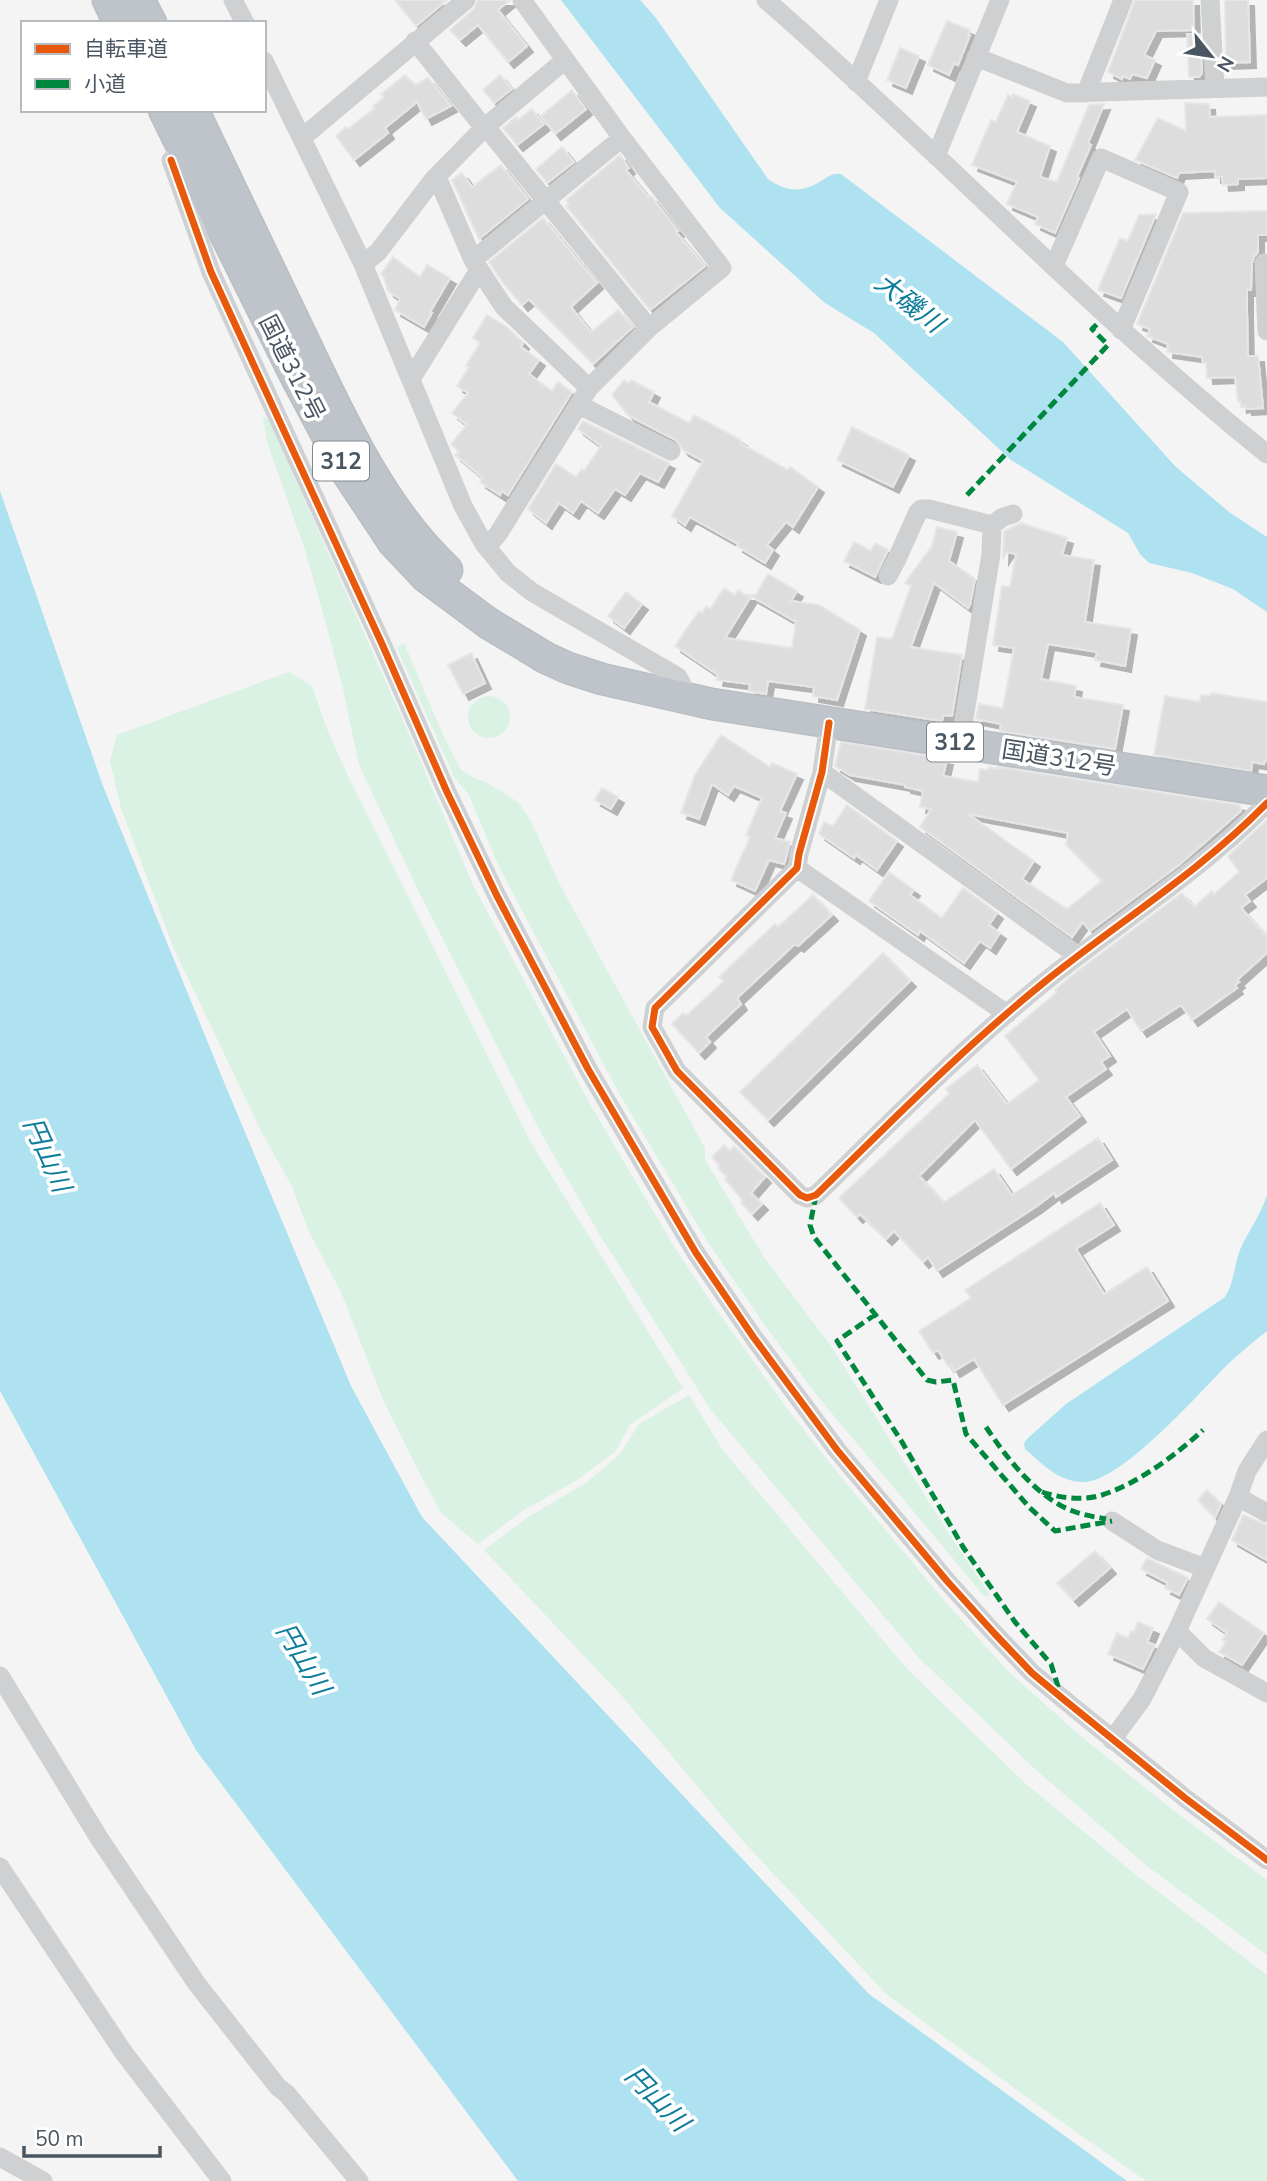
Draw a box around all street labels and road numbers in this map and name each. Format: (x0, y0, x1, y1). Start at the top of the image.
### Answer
street label: 国道312号 (252, 309, 332, 427)
road number: 312 (313, 442, 369, 481)
road number: 312 (927, 722, 983, 762)
street label: 国道312号 (1000, 733, 1118, 783)

